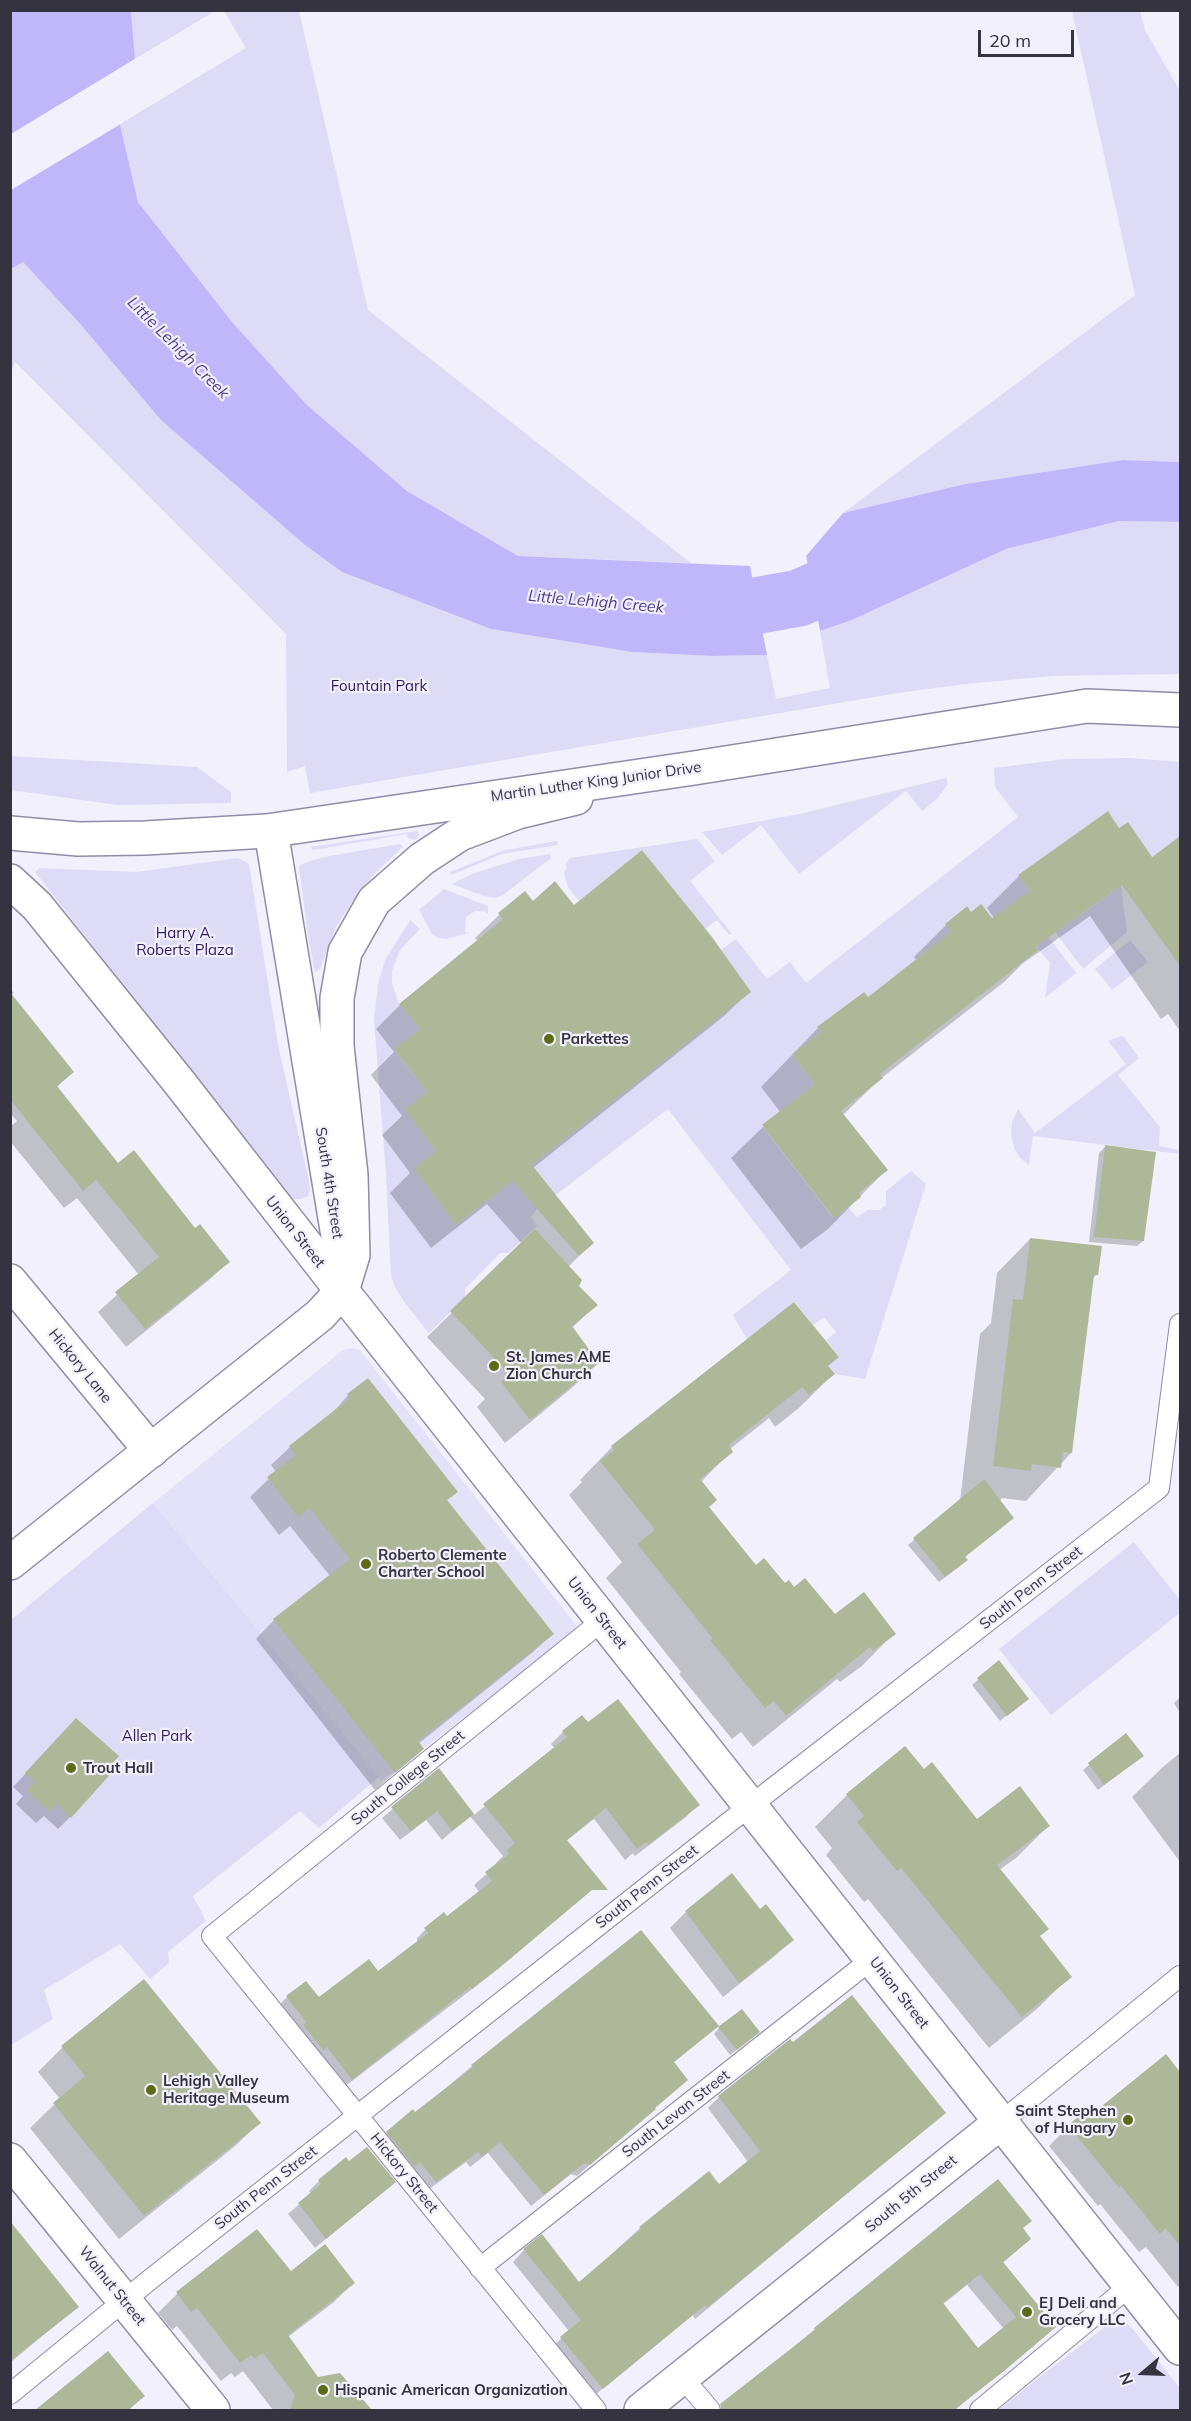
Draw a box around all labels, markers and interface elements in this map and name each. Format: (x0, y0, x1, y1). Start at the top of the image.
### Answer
scale bar (981, 18, 1077, 56)
text: 20 m (989, 29, 1031, 52)
water label: Little Lehigh Creek (123, 293, 233, 403)
water label: Little Lehigh Creek (527, 586, 665, 618)
park label: Fountain Park (331, 677, 427, 695)
street label: Martin Luther King Junior Drive (490, 758, 702, 806)
park label: Harry A. Roberts Plaza (136, 924, 234, 959)
place label: Parkettes (561, 1030, 629, 1048)
marker: Parkettes (542, 1032, 556, 1046)
street label: South 4th Street (311, 1126, 347, 1240)
street label: Union Street (261, 1193, 329, 1271)
street label: Hickory Lane (45, 1325, 115, 1407)
place label: St. James AME Zion Church (506, 1348, 611, 1383)
marker: St. James AME Zion Church (487, 1359, 501, 1373)
street label: South Penn Street (976, 1542, 1086, 1634)
place label: Roberto Clemente Charter School (378, 1546, 507, 1581)
marker: Roberto Clemente Charter School (359, 1557, 373, 1571)
street label: Union Street (563, 1574, 631, 1652)
park label: Allen Park (122, 1727, 192, 1745)
street label: South College Street (348, 1727, 468, 1829)
place label: Trout Hall (83, 1759, 153, 1777)
marker: Trout Hall (64, 1761, 78, 1775)
street label: South Penn Street (592, 1841, 702, 1933)
street label: Union Street (865, 1954, 933, 2032)
street label: South Levan Street (619, 2066, 733, 2162)
place label: Lehigh Valley Heritage Museum (163, 2072, 289, 2107)
marker: Lehigh Valley Heritage Museum (144, 2083, 158, 2097)
place label: Saint Stephen of Hungary (1015, 2102, 1116, 2137)
marker: Saint Stephen of Hungary (1121, 2113, 1135, 2127)
street label: Hickory Street (366, 2129, 442, 2217)
street label: South Penn Street (211, 2142, 321, 2234)
street label: South 5th Street (861, 2151, 961, 2237)
street label: Walnut Street (75, 2243, 149, 2329)
place label: EJ Deli and Grocery LLC (1039, 2294, 1125, 2329)
marker: EJ Deli and Grocery LLC (1020, 2305, 1034, 2319)
north arrow (1113, 2343, 1173, 2403)
text: N (1115, 2370, 1137, 2388)
place label: Hispanic American Organization (335, 2381, 568, 2399)
marker: Hispanic American Organization (316, 2383, 330, 2397)

